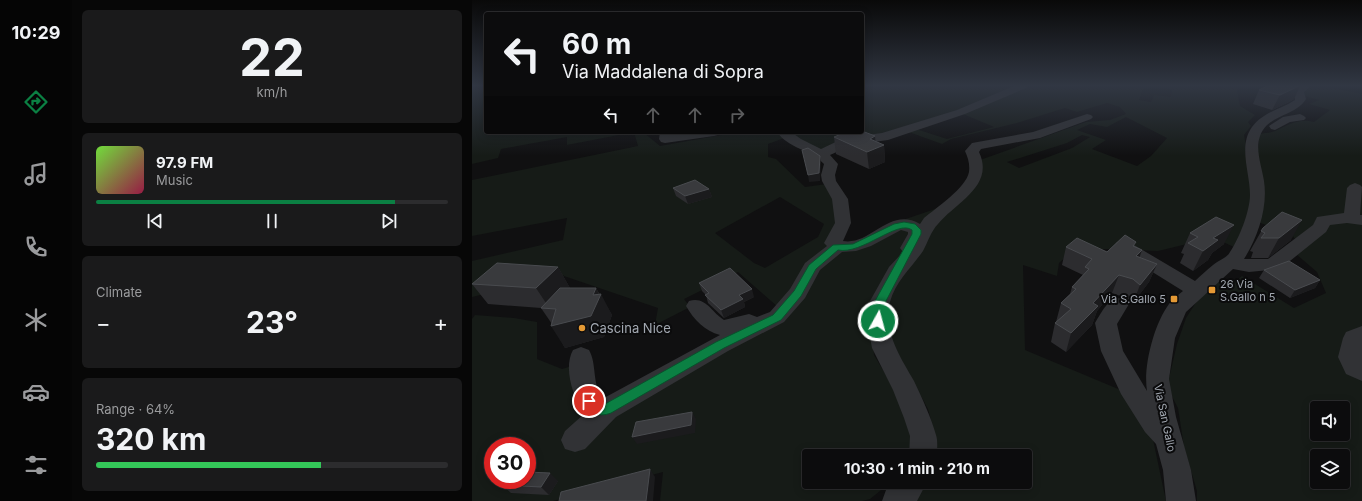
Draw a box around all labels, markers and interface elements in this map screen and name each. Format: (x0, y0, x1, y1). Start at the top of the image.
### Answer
text: 10:29 (12, 22, 60, 43)
text: 22 (239, 26, 305, 89)
text: 60 m (562, 27, 631, 61)
icon: left (496, 28, 548, 80)
text: Via Maddalena di Sopra (562, 61, 764, 82)
text: km/h (257, 84, 287, 100)
icon: directions (22, 88, 50, 116)
icon: left (600, 104, 622, 126)
icon: ahead (642, 104, 664, 126)
icon: ahead (684, 104, 706, 126)
icon: right (726, 104, 748, 126)
text: 97.9 FM (156, 153, 213, 172)
icon: music (22, 160, 50, 188)
text: Music (156, 172, 193, 188)
icon: previous (144, 210, 166, 232)
icon: pause (261, 210, 283, 232)
icon: next (378, 210, 400, 232)
icon: phone (22, 233, 50, 261)
place label: 26 Via S.Gallo n 5 (1220, 277, 1276, 304)
text: Climate (96, 284, 142, 300)
marker: 26 Via S.Gallo n 5 (1207, 285, 1217, 295)
place label: Via S.Gallo 5 (1101, 292, 1166, 306)
marker: Via S.Gallo 5 (1169, 294, 1179, 304)
position arrow (857, 300, 899, 342)
text: 23° (246, 304, 298, 340)
icon: climate (22, 306, 50, 334)
text: − (96, 310, 111, 336)
text: + (433, 310, 448, 336)
place label: Cascina Nice (590, 320, 671, 336)
marker: Cascina Nice (577, 323, 587, 333)
icon: car (22, 378, 50, 406)
street label: Via San Gallo (1151, 383, 1179, 453)
pin (572, 384, 606, 418)
icon: arrive (578, 390, 600, 412)
text: Range · 64% (96, 401, 175, 417)
map controls (1310, 401, 1350, 489)
button: sound (1310, 401, 1350, 441)
text: 320 km (96, 421, 206, 457)
speed limit sign: 30 (484, 437, 536, 489)
button: layers (1310, 449, 1350, 489)
icon: filters (22, 451, 50, 479)
text: 10:30 · 1 min · 210 m (844, 459, 990, 478)

